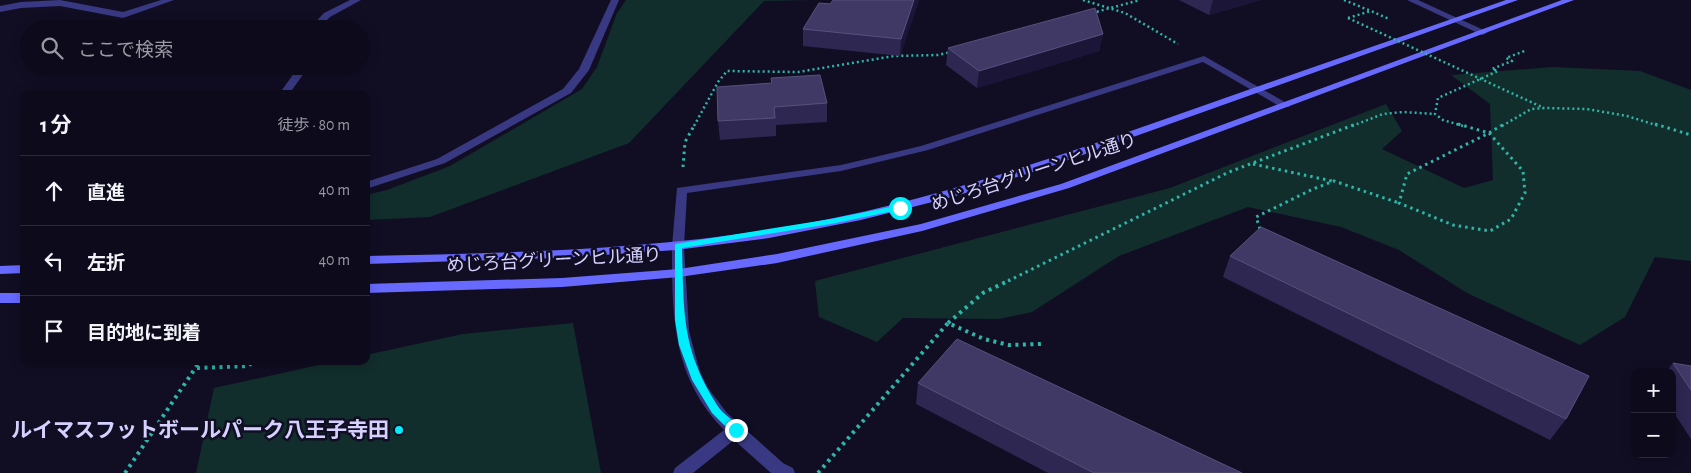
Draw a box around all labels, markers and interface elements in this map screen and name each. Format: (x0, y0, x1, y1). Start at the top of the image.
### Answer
search box (20, 20, 370, 75)
icon: search (38, 34, 66, 62)
text: ここで検索 (78, 41, 173, 60)
text: 1 分 (40, 115, 72, 136)
text: 徒歩 · 80 m (278, 117, 350, 133)
street label: めじろ台グリーンヒル通り (928, 129, 1139, 215)
icon: ahead (40, 177, 68, 205)
text: 40 m (318, 182, 350, 198)
text: 直進 (87, 184, 125, 203)
route start (889, 197, 912, 220)
street label: めじろ台グリーンヒル通り (446, 244, 662, 276)
icon: left (40, 247, 68, 275)
text: 40 m (318, 252, 350, 268)
text: 左折 (87, 254, 125, 273)
icon: arrive (40, 317, 68, 345)
text: 目的地に到着 (87, 324, 201, 343)
map controls (1631, 368, 1676, 458)
button: + (1631, 368, 1676, 413)
button: − (1631, 413, 1676, 458)
place label: ルイマスフットボールパーク八王子寺田 (11, 419, 389, 441)
route end (725, 419, 748, 442)
marker: ルイマスフットボールパーク八王子寺田 (393, 424, 405, 436)

